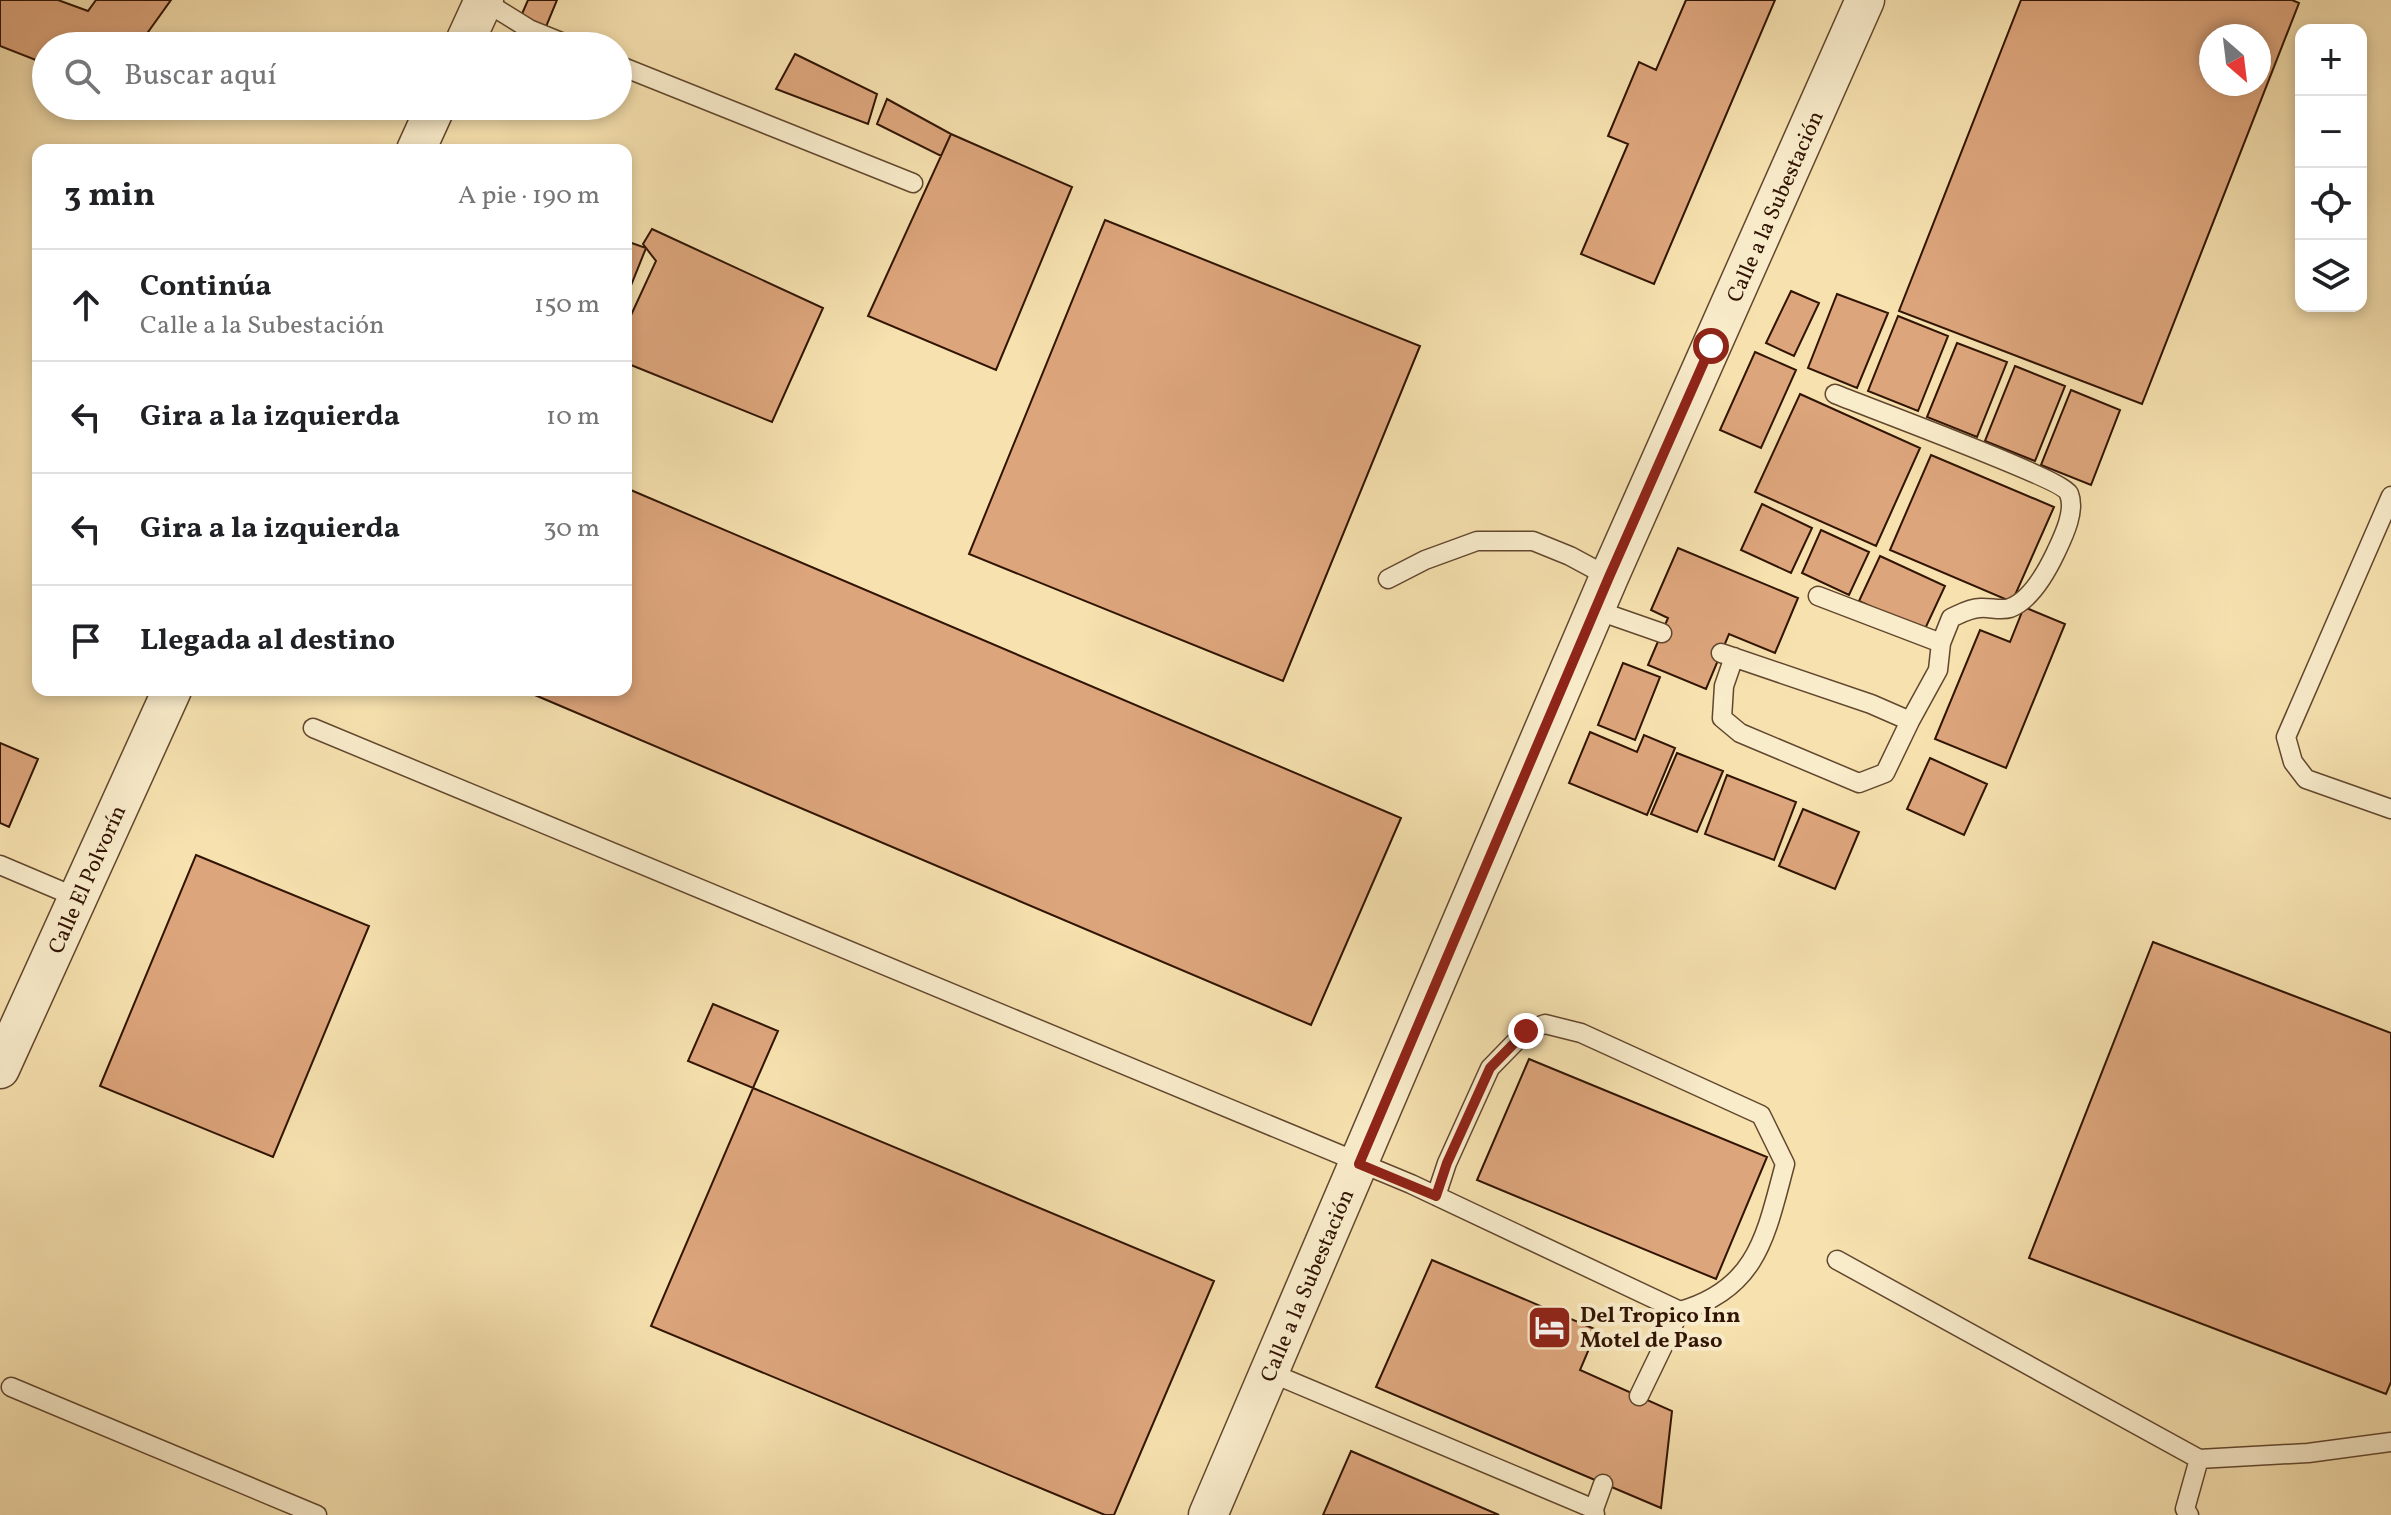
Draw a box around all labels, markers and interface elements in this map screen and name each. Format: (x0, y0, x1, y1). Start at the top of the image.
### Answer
north arrow (2199, 24, 2271, 96)
map controls (2295, 24, 2367, 312)
button: + (2295, 24, 2367, 96)
search box (32, 32, 632, 120)
icon: search (60, 54, 104, 98)
text: Buscar aquí (124, 55, 277, 97)
button: − (2295, 96, 2367, 168)
street label: Calle a la Subestación (1720, 106, 1833, 308)
button: locate (2295, 168, 2367, 240)
text: 3 min (64, 173, 155, 220)
text: A pie · 190 m (458, 178, 600, 214)
button: layers (2295, 240, 2367, 312)
text: Continúa (140, 266, 272, 308)
icon: ahead (64, 283, 108, 327)
text: 150 m (534, 287, 600, 323)
text: Calle a la Subestación (140, 308, 385, 344)
route start (1693, 328, 1729, 364)
icon: left (64, 395, 108, 439)
text: Gira a la izquierda (140, 396, 400, 438)
text: 10 m (546, 399, 600, 435)
icon: left (64, 507, 108, 551)
text: Gira a la izquierda (140, 508, 400, 550)
text: 30 m (543, 511, 600, 547)
icon: arrive (64, 619, 108, 663)
text: Llegada al destino (140, 620, 395, 662)
street label: Calle El Polvorín (42, 801, 135, 959)
route end (1508, 1013, 1544, 1049)
street label: Calle a la Subestación (1254, 1185, 1363, 1387)
place label: Del Tropico Inn Motel de Paso (1580, 1301, 1741, 1357)
hotel icon: Del Tropico Inn Motel de Paso (1525, 1303, 1573, 1351)

